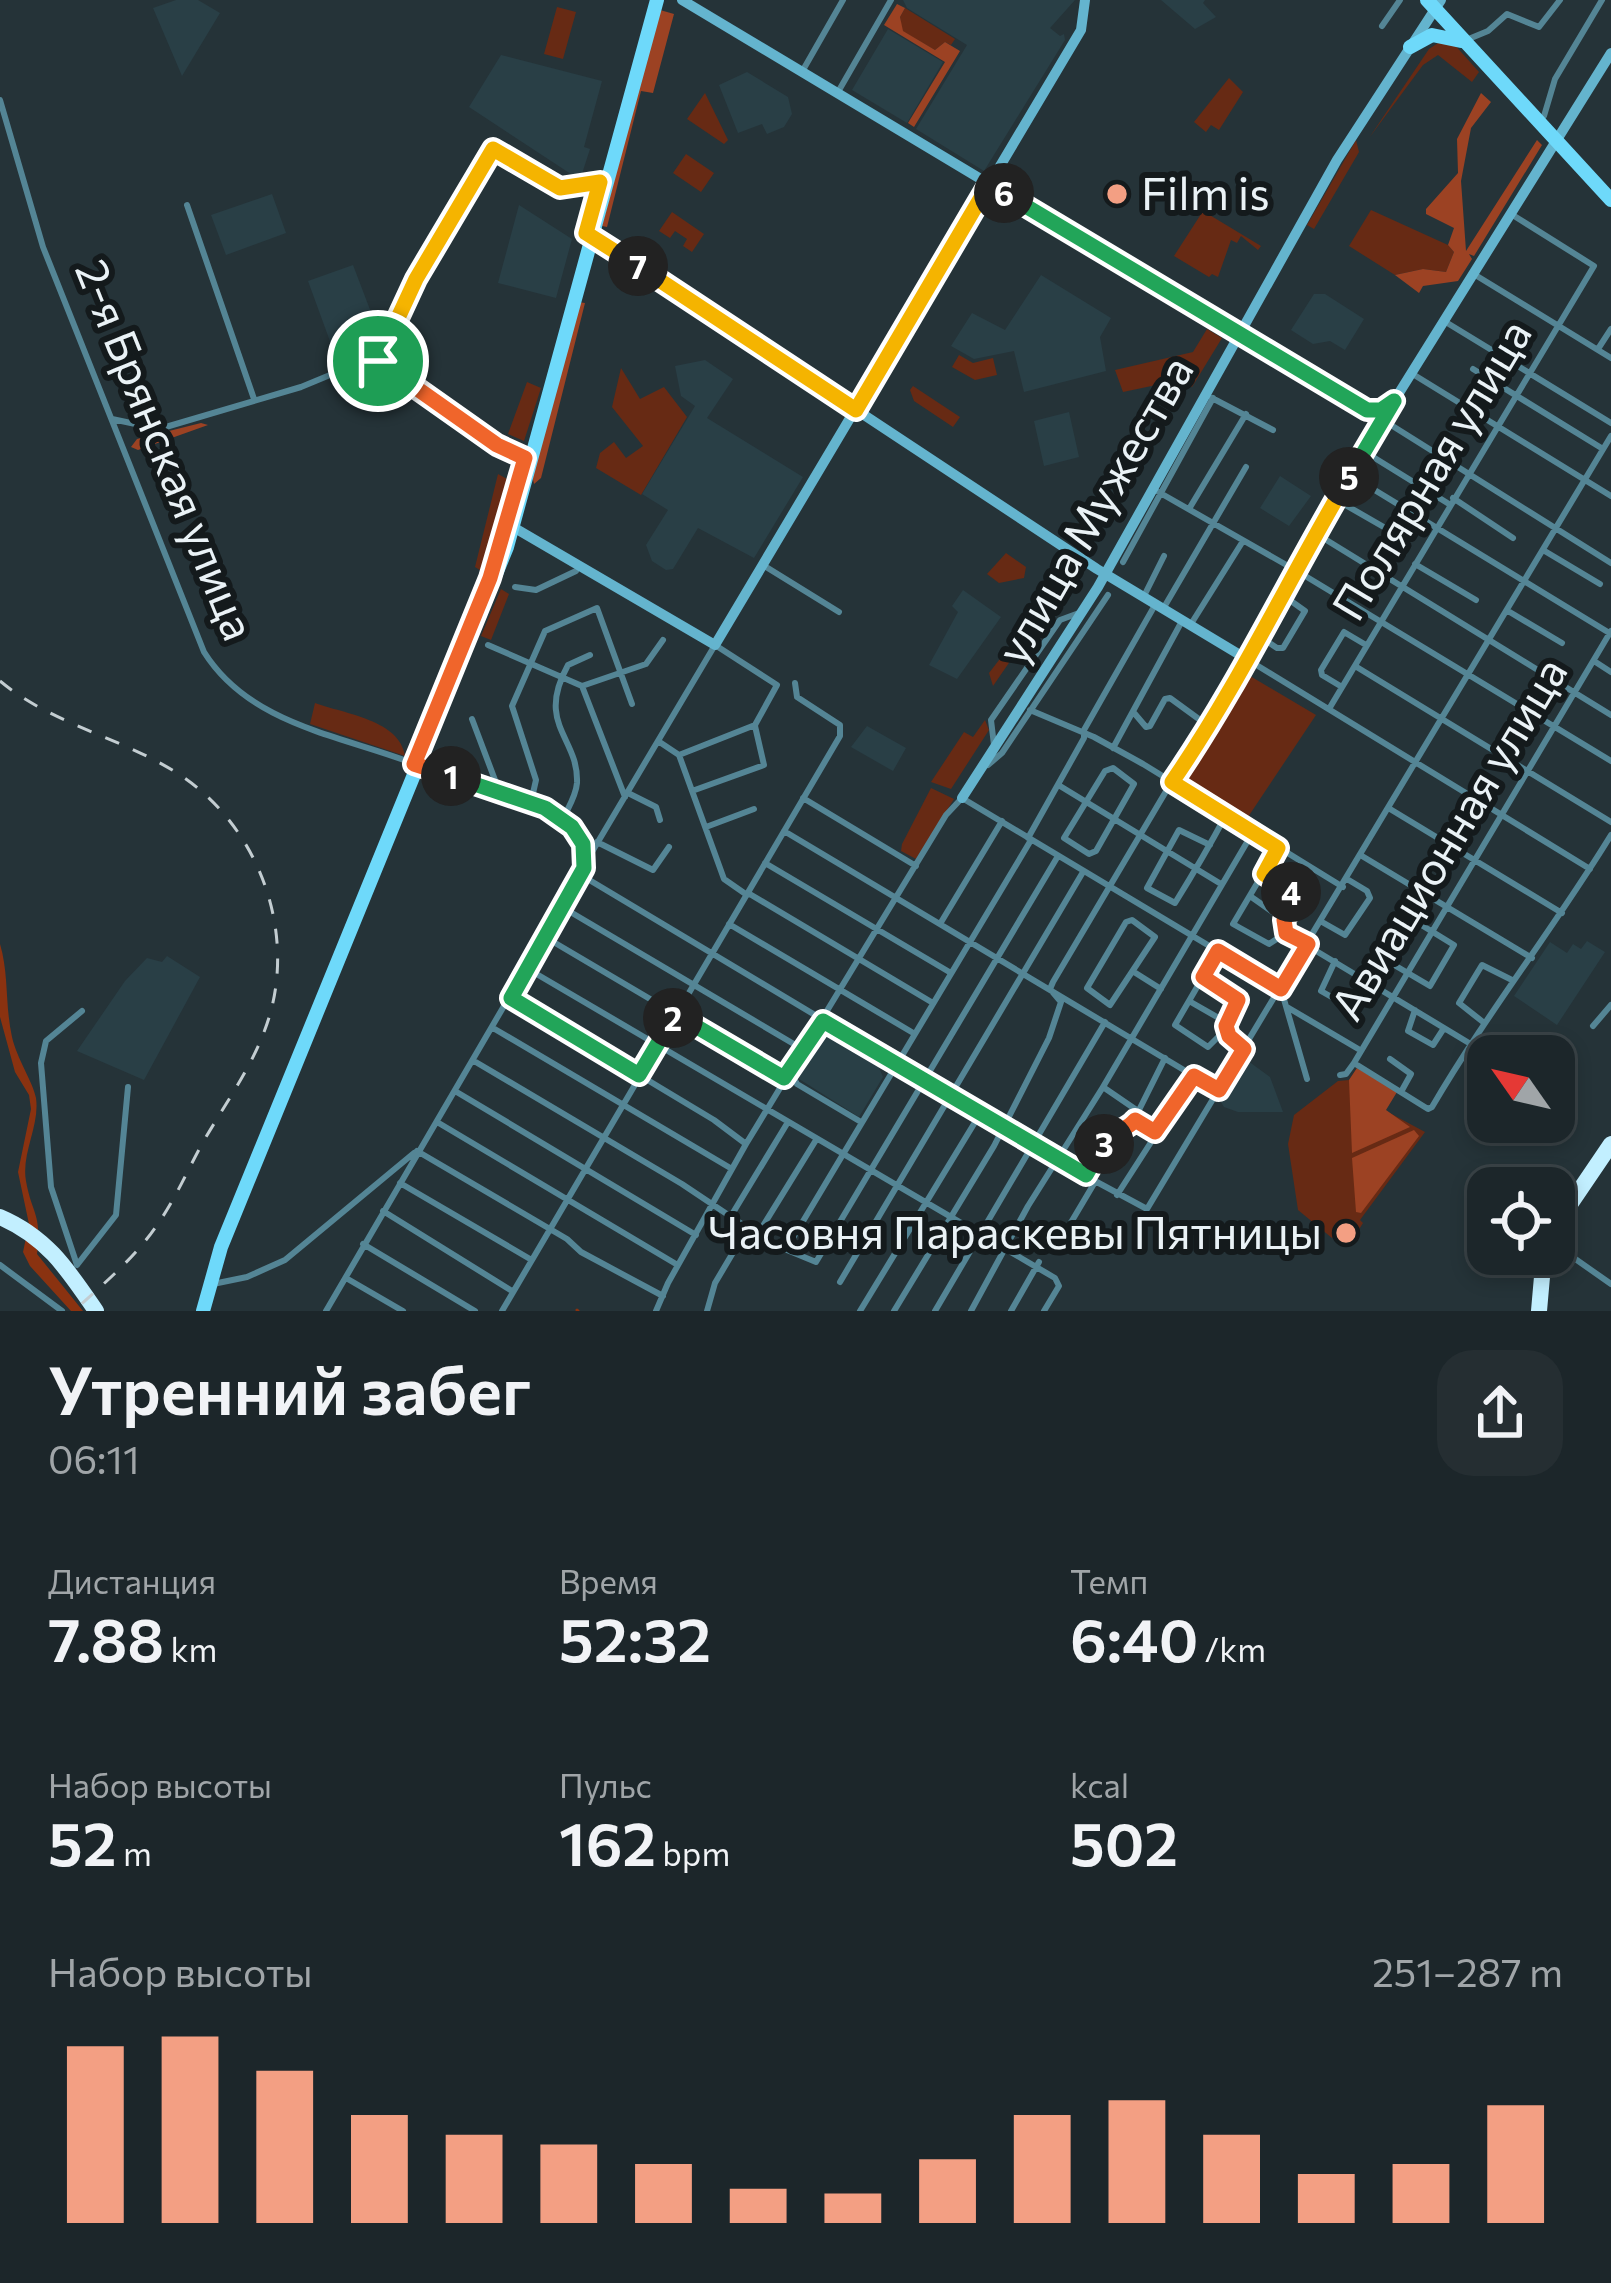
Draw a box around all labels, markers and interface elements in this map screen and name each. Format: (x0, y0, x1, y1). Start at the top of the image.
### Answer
pin: 6 (974, 163, 1034, 223)
place label: Film is (1141, 164, 1270, 219)
text: 6 (994, 172, 1014, 213)
marker: Film is (1104, 181, 1130, 207)
pin: 7 (608, 236, 668, 296)
text: 7 (629, 245, 647, 286)
street label: 2-я Брянская улица (66, 251, 269, 647)
street label: Полярная улица (1319, 309, 1541, 629)
pin (327, 310, 429, 412)
icon: arrive (345, 328, 411, 394)
street label: улица Мужества (983, 345, 1203, 672)
pin: 5 (1319, 447, 1379, 507)
text: 5 (1339, 456, 1359, 497)
street label: Авиационная улица (1317, 647, 1577, 1029)
pin: 1 (421, 746, 481, 806)
text: 1 (444, 755, 458, 796)
pin: 4 (1261, 862, 1321, 922)
text: 4 (1281, 871, 1301, 912)
pin: 2 (643, 988, 703, 1048)
text: 2 (664, 997, 682, 1038)
north arrow (1467, 1035, 1575, 1143)
map controls (1467, 1035, 1575, 1275)
pin: 3 (1074, 1114, 1134, 1174)
text: 3 (1094, 1123, 1114, 1164)
button: locate (1467, 1167, 1575, 1275)
place label: Часовня Параскевы Пятницы (708, 1203, 1322, 1258)
marker: Часовня Параскевы Пятницы (1333, 1220, 1359, 1246)
text: Утренний забег (48, 1348, 531, 1429)
button: share (1437, 1350, 1563, 1476)
text: 06:11 (48, 1434, 140, 1482)
text: Дистанция (48, 1560, 216, 1601)
text: Время (559, 1560, 658, 1601)
text: Темп (1070, 1560, 1148, 1601)
text: 7.88 (48, 1601, 164, 1674)
text: 52:32 (559, 1601, 711, 1674)
text: 6:40 (1070, 1601, 1198, 1674)
text: km (164, 1628, 217, 1669)
text: /km (1198, 1628, 1266, 1669)
text: Набор высоты (48, 1764, 272, 1805)
text: Пульс (559, 1764, 652, 1805)
text: kcal (1070, 1764, 1129, 1805)
text: 52 (48, 1805, 117, 1878)
text: 162 (559, 1805, 656, 1878)
text: 502 (1070, 1805, 1178, 1878)
text: m (117, 1832, 152, 1873)
text: bpm (656, 1832, 730, 1873)
text: Набор высоты (48, 1947, 313, 1995)
text: 251–287 m (1372, 1947, 1563, 1995)

